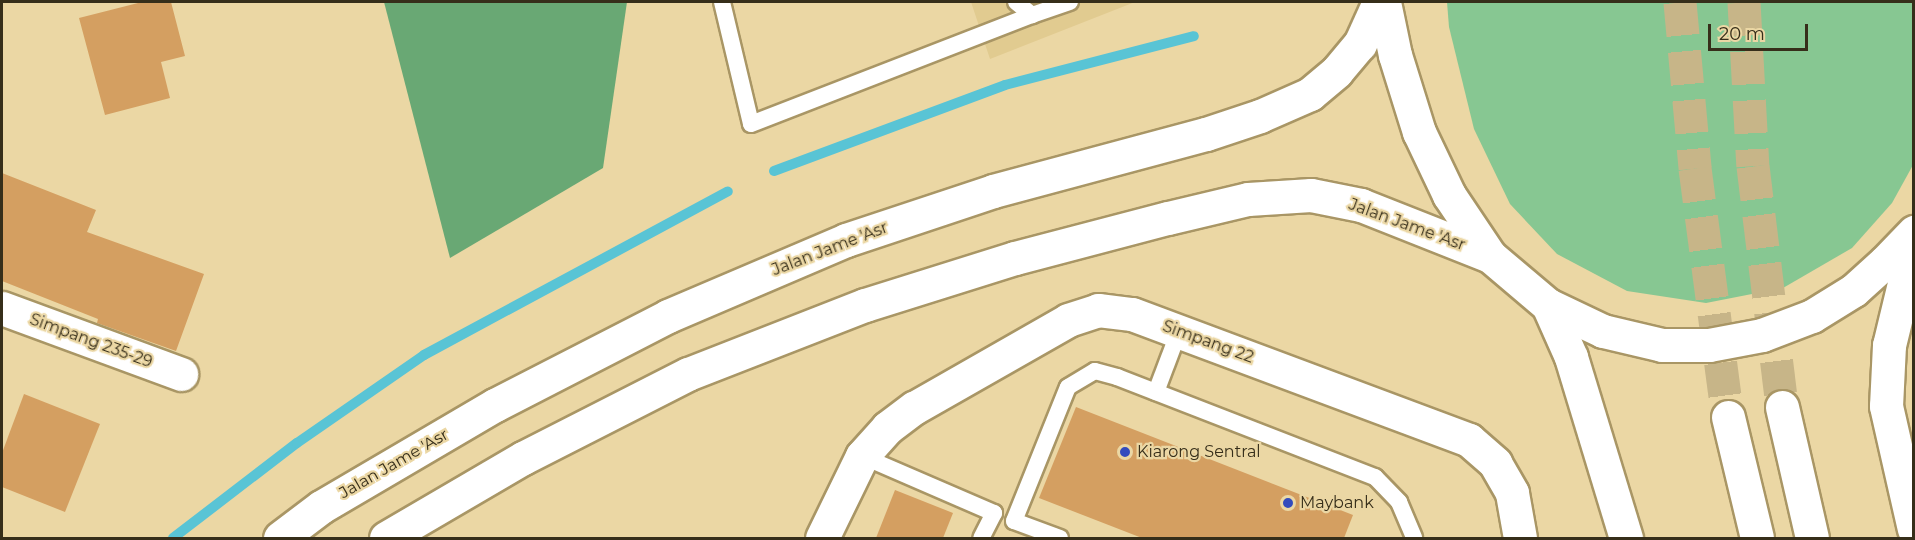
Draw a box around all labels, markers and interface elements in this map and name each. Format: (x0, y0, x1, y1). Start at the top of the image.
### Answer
scale bar (1711, 12, 1812, 50)
text: 20 m (1719, 23, 1765, 45)
street label: Jalan Jame 'Asr (1346, 195, 1468, 255)
street label: Jalan Jame 'Asr (769, 218, 891, 280)
street label: Simpang 235-29 (27, 310, 155, 372)
street label: Simpang 22 (1160, 317, 1256, 367)
street label: Jalan Jame 'Asr (336, 425, 452, 503)
place label: Kiarong Sentral (1137, 442, 1261, 462)
marker: Kiarong Sentral (1118, 445, 1132, 459)
place label: Maybank (1300, 493, 1374, 513)
marker: Maybank (1281, 496, 1295, 510)

